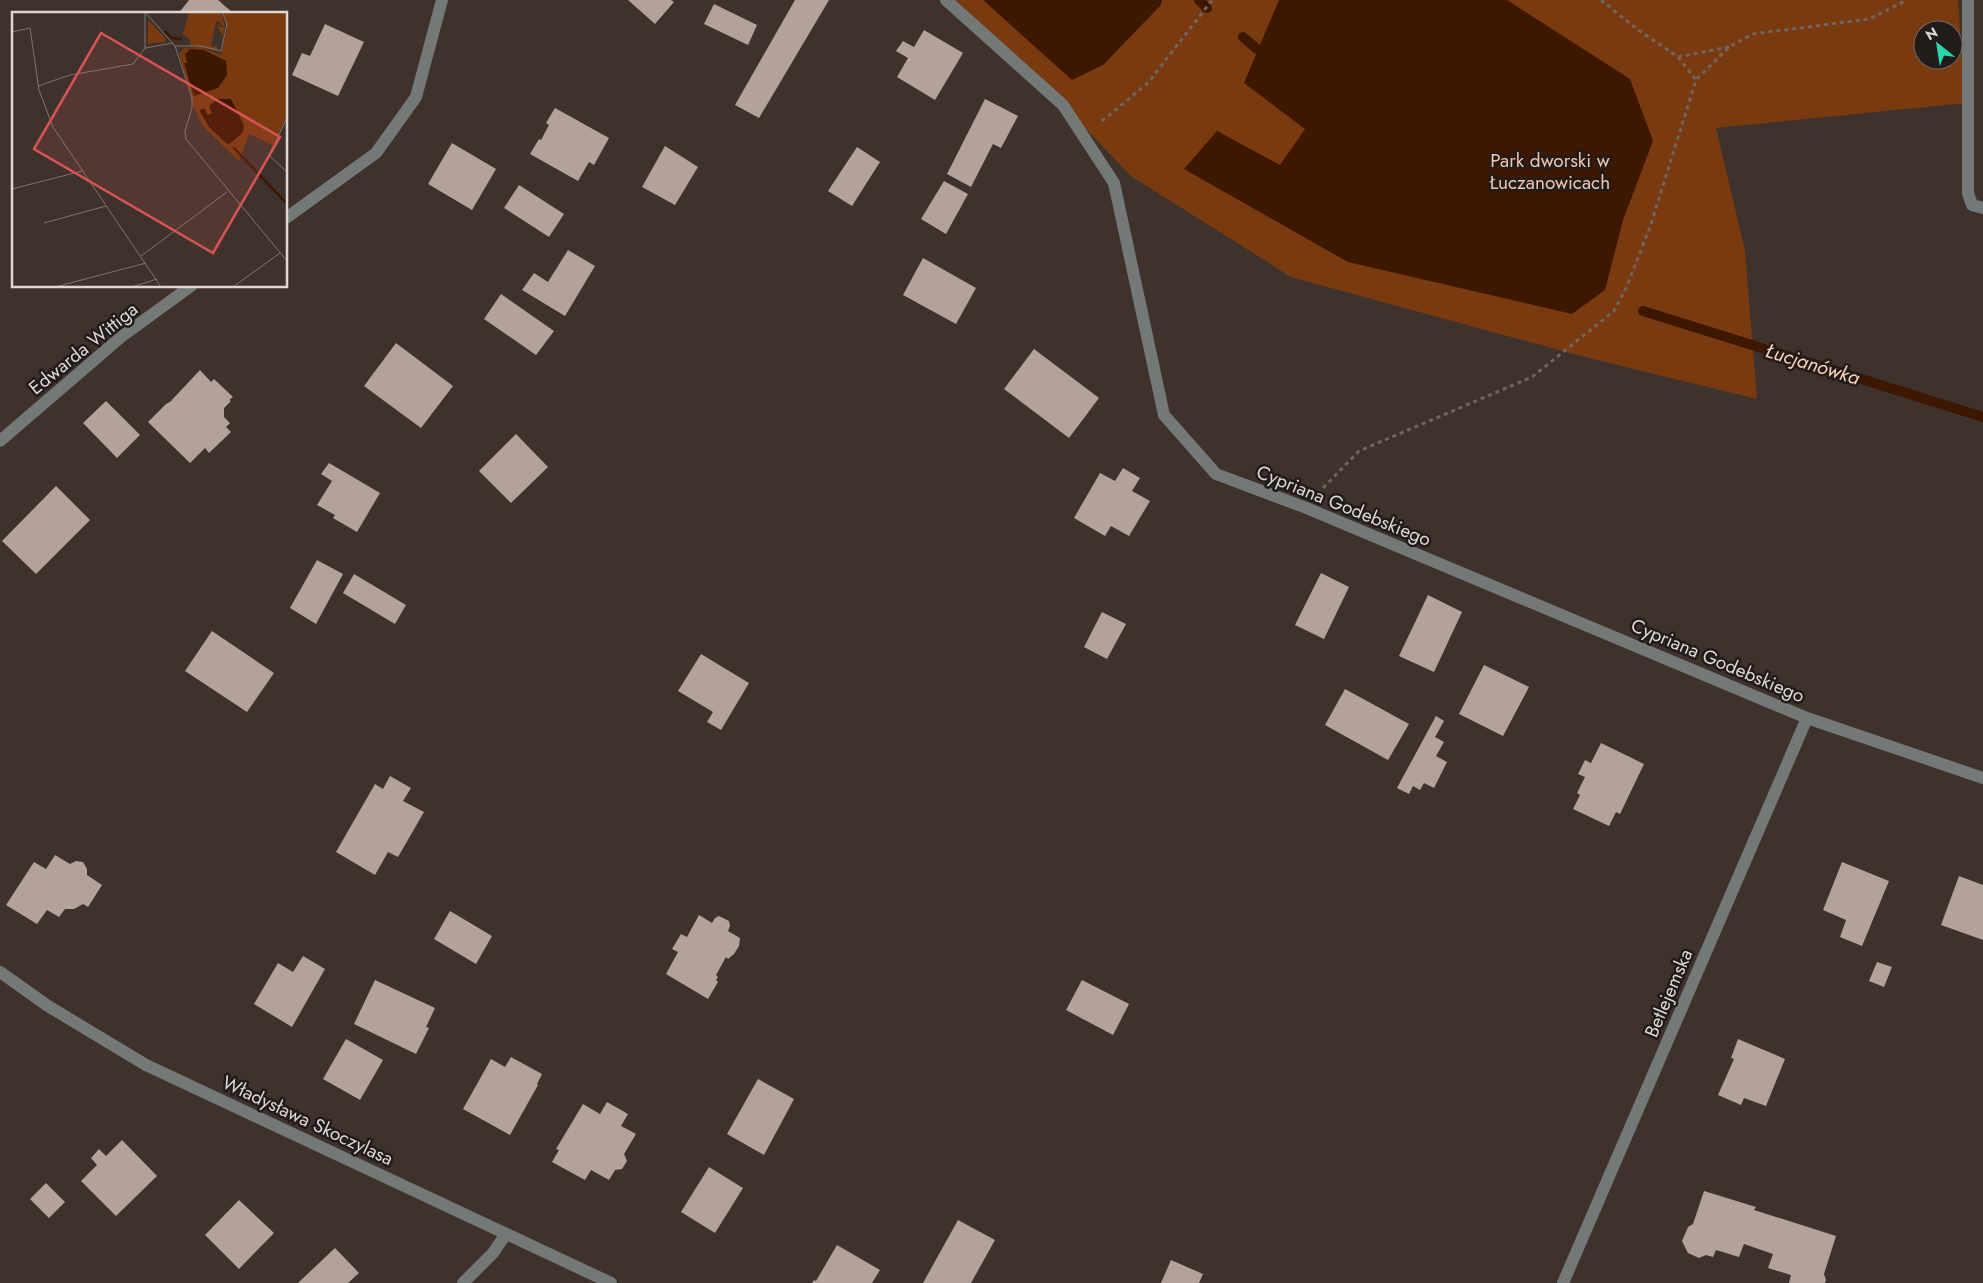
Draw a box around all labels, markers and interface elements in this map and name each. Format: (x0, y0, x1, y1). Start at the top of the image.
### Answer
inset map (12, 12, 288, 288)
north arrow (1913, 20, 1963, 70)
text: N (1922, 22, 1941, 45)
park label: Park dworski w Łuczanowicach (1489, 147, 1610, 196)
street label: Edwarda Wittiga (23, 296, 144, 401)
water label: Łucjanówka (1762, 336, 1863, 393)
street label: Cypriana Godebskiego (1252, 458, 1435, 553)
street label: Cypriana Godebskiego (1627, 612, 1809, 709)
street label: Betlejemska (1638, 945, 1699, 1042)
street label: Władysława Skoczylasa (218, 1069, 398, 1172)

